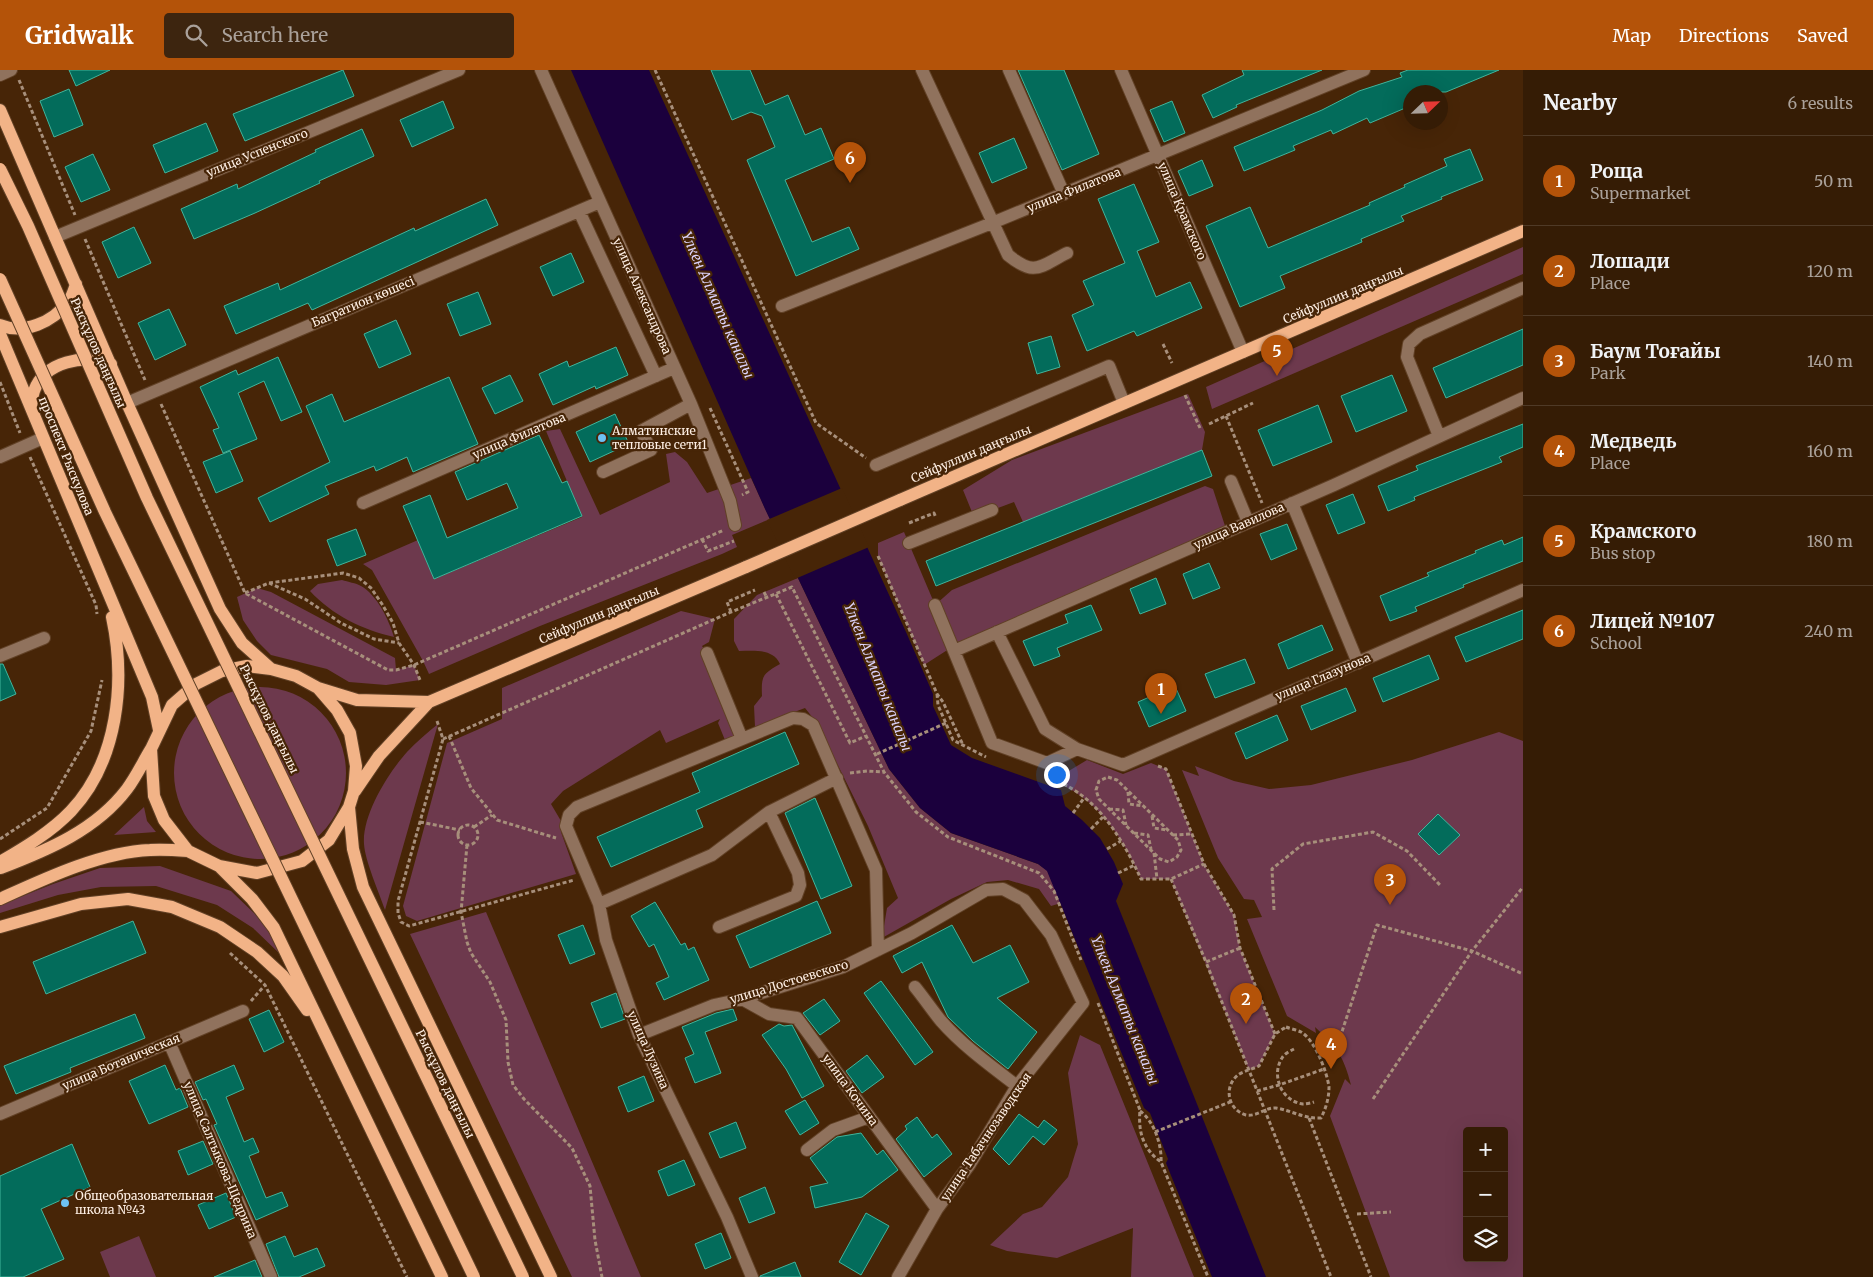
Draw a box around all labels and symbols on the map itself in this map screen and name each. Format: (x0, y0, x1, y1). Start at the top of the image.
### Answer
north arrow (1403, 85, 1448, 130)
street label: улица Успенского (204, 125, 310, 180)
pin: 6 (834, 142, 866, 183)
street label: улица Крамского (1155, 160, 1210, 262)
street label: улица Филатова (1025, 164, 1123, 215)
water label: Үлкен Алматы каналы (678, 229, 758, 381)
street label: улица Александрова (610, 235, 675, 357)
street label: Сейфуллин даңғылы (1281, 262, 1405, 327)
street label: Багратион көшесі (309, 273, 417, 330)
street label: Рысқұлов даңғылы (67, 295, 130, 410)
pin: 5 (1261, 335, 1293, 376)
street label: проспект Рыскулова (36, 394, 97, 518)
street label: улица Филатова (470, 409, 568, 462)
street label: Сейфуллин даңғылы (909, 421, 1033, 486)
place label: Алматинские тепловые сети1 (611, 423, 707, 452)
marker: Алматинские тепловые сети1 (596, 432, 608, 444)
street label: улица Вавилова (1191, 499, 1287, 552)
street label: Сейфуллин даңғылы (537, 582, 661, 647)
water label: Үлкен Алматы каналы (840, 600, 916, 754)
street label: улица Глазунова (1273, 649, 1373, 703)
street label: Рысқұлов даңғылы (237, 662, 302, 776)
pin: 1 (1145, 673, 1177, 714)
your location (1044, 762, 1070, 788)
pin: 3 (1374, 864, 1406, 905)
water label: Үлкен Алматы каналы (1087, 933, 1163, 1087)
street label: улица Достоевского (728, 956, 850, 1007)
pin: 2 (1230, 983, 1262, 1024)
street label: улица Лузина (625, 1008, 673, 1092)
street label: Рысқұлов даңғылы (413, 1027, 478, 1141)
pin: 4 (1315, 1028, 1347, 1069)
street label: улица Ботаническая (60, 1030, 182, 1093)
street label: улица Кочина (819, 1051, 882, 1129)
street label: улица Табачнозаводская (937, 1070, 1034, 1204)
street label: улица Салтыкова-Щедрина (181, 1079, 261, 1241)
place label: Общеобразовательная школа №43 (75, 1188, 213, 1217)
marker: Общеобразовательная школа №43 (59, 1197, 71, 1209)

